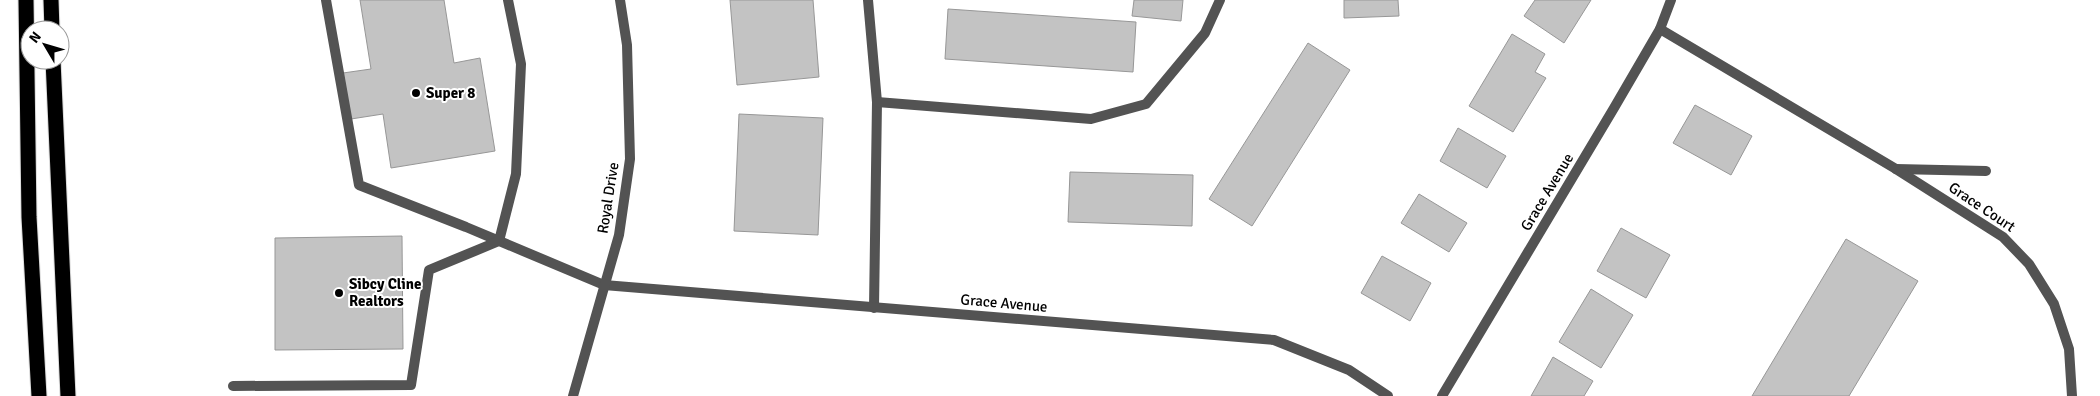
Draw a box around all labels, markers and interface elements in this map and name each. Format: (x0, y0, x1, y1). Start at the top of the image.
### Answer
north arrow (20, 20, 70, 70)
text: N (25, 28, 45, 46)
place label: Super 8 (426, 84, 475, 102)
marker: Super 8 (410, 87, 422, 99)
street label: Grace Avenue (1517, 150, 1577, 234)
street label: Royal Drive (593, 161, 623, 235)
street label: Grace Court (1945, 178, 2019, 236)
place label: Sibcy Cline Realtors (349, 275, 422, 310)
marker: Sibcy Cline Realtors (333, 287, 345, 299)
street label: Grace Avenue (960, 290, 1048, 316)

